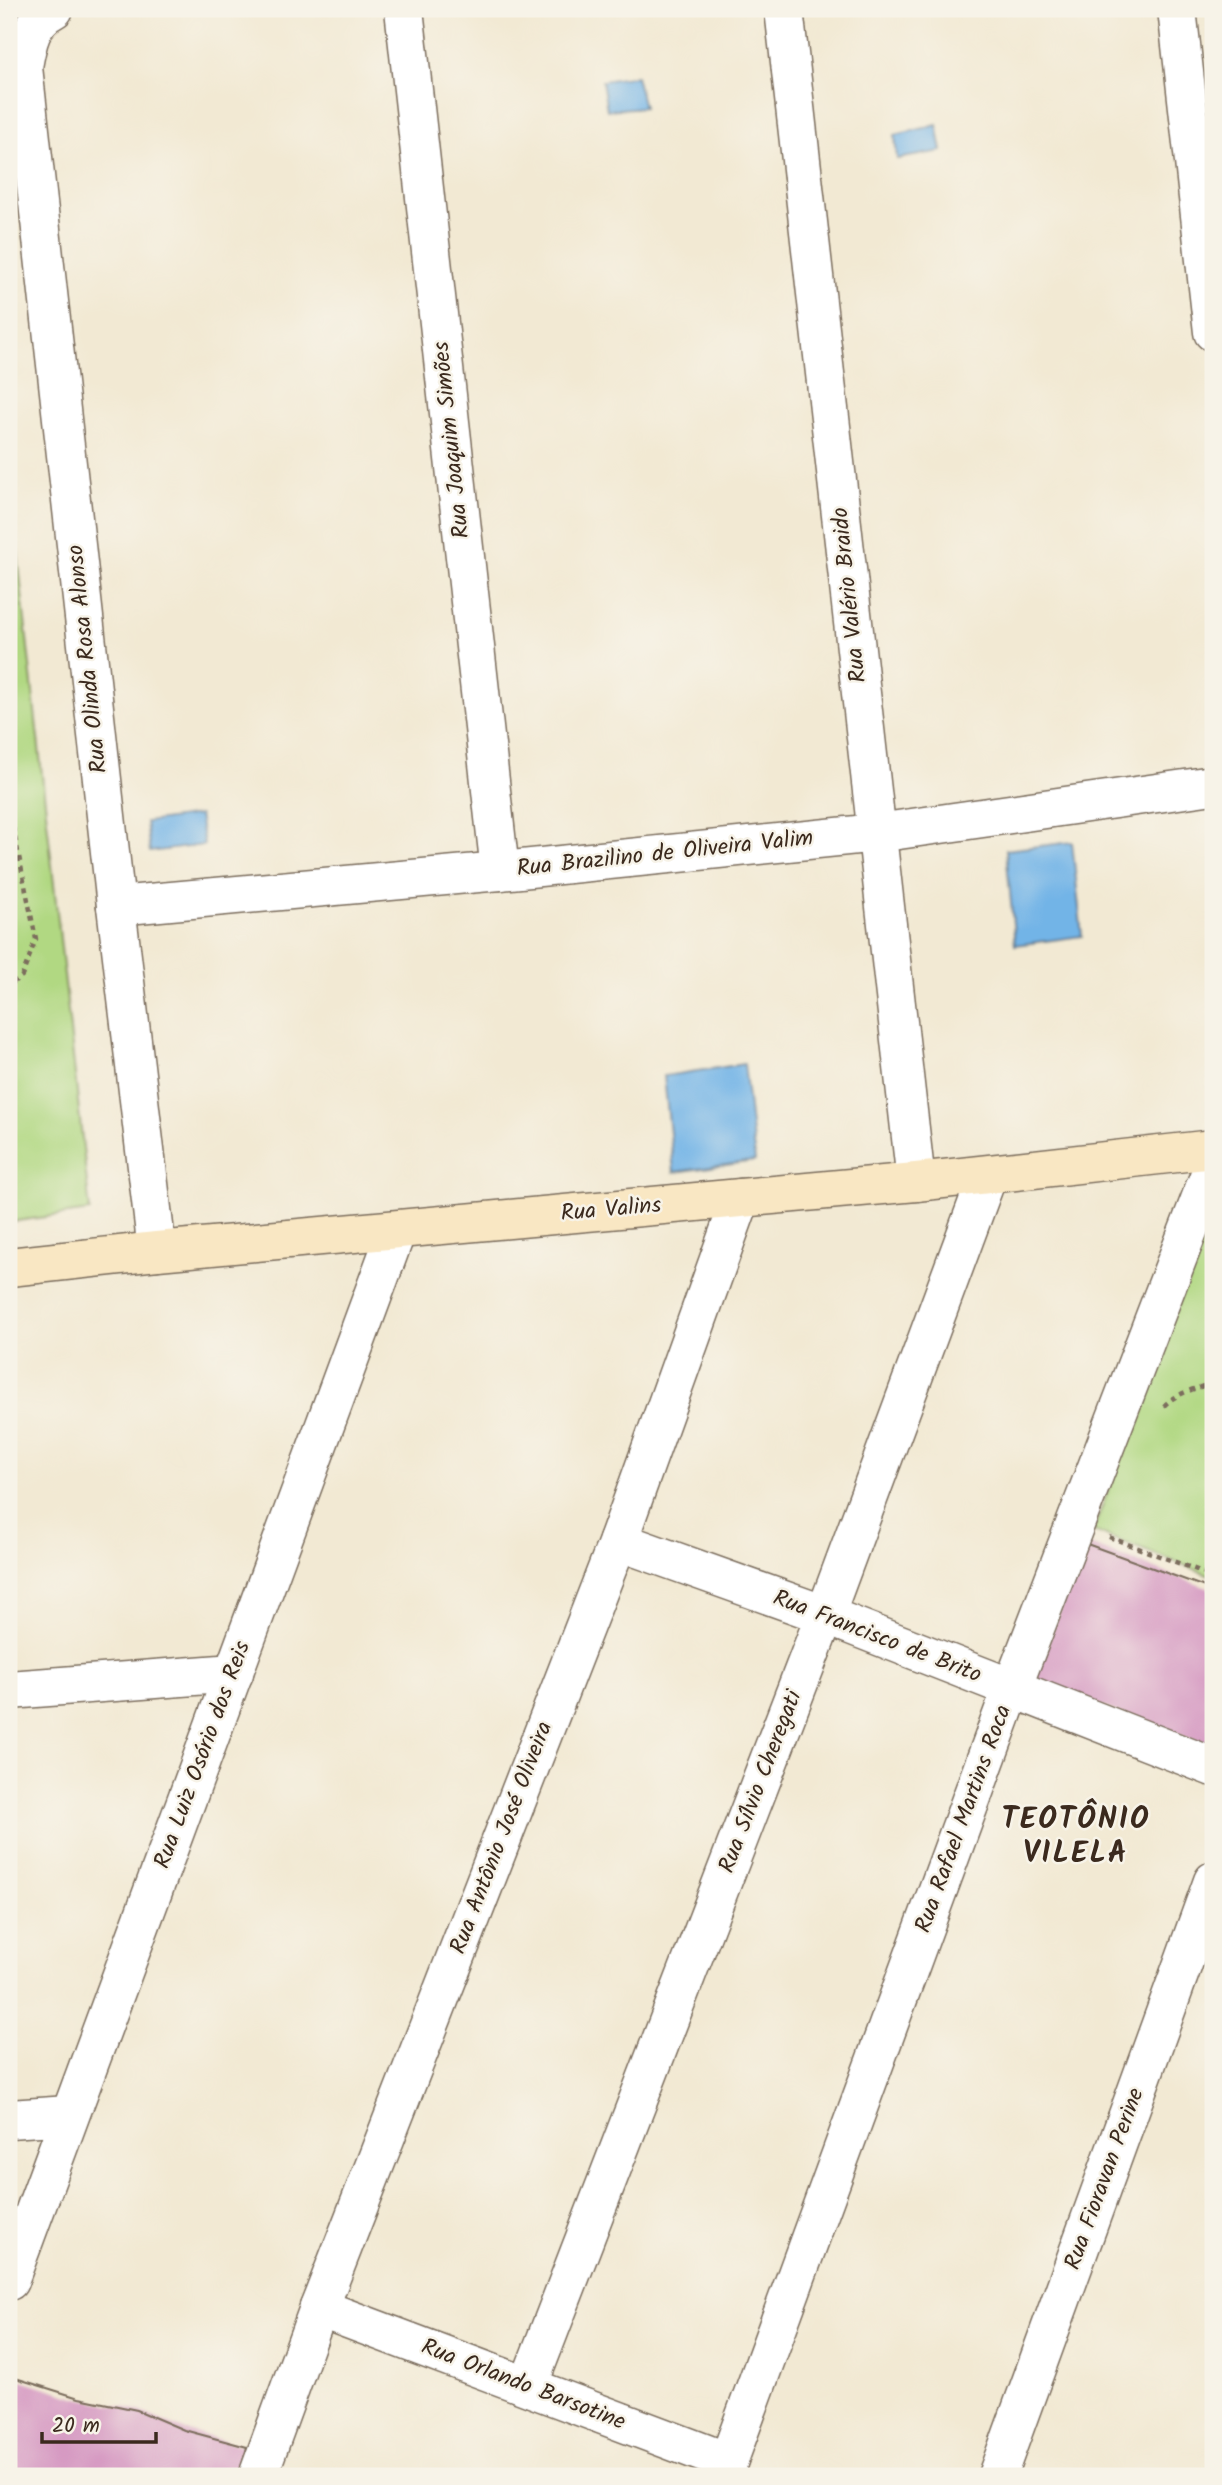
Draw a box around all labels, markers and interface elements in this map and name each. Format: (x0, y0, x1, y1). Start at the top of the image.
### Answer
street label: Rua Joaquim Simões (424, 339, 480, 540)
street label: Rua Valério Braido (823, 505, 877, 685)
street label: Rua Olinda Rosa Alonso (58, 543, 118, 775)
street label: Rua Brazilino de Oliveira Valim (515, 821, 815, 887)
street label: Rua Valins (559, 1188, 663, 1232)
street label: Rua Francisco de Brito (768, 1581, 986, 1693)
street label: Rua Luiz Osório dos Reis (145, 1636, 261, 1874)
street label: Rua Sílvio Cheregati (710, 1684, 813, 1879)
street label: Rua Rafael Martins Roca (906, 1700, 1022, 1938)
street label: Rua Antônio José Oliveira (441, 1716, 563, 1960)
district label: TEOTÔNIO VILELA (1001, 1796, 1151, 1878)
street label: Rua Fioravan Perine (1055, 2083, 1155, 2275)
street label: Rua Orlando Barsotine (416, 2329, 630, 2441)
scale bar (42, 2401, 156, 2445)
text: 20 m (52, 2410, 100, 2443)

